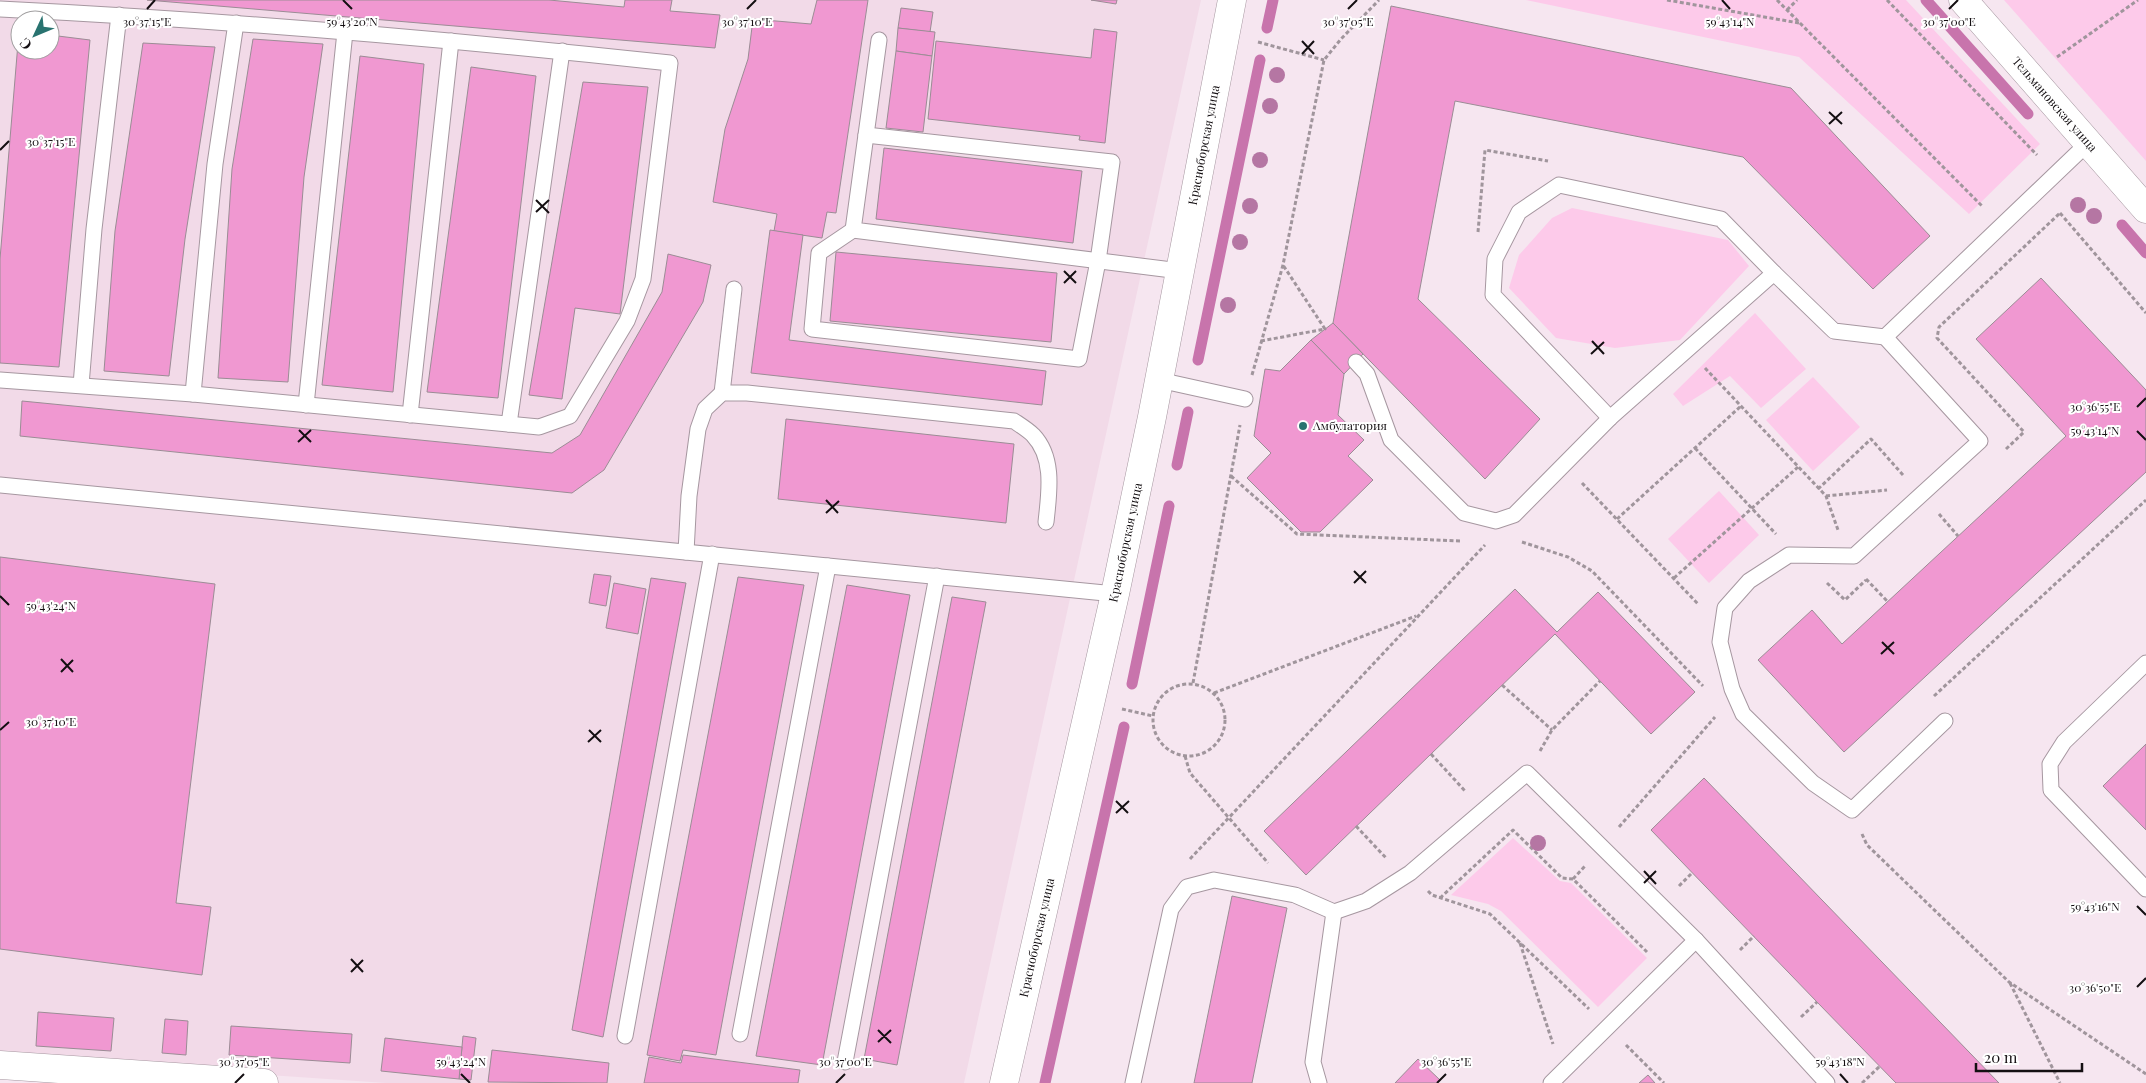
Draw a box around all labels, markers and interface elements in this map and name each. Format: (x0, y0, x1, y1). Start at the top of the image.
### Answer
north arrow (10, 10, 60, 60)
text: 30°37'15"E (123, 13, 171, 29)
text: 59°43'20"N (326, 13, 378, 29)
text: 30°37'10"E (722, 13, 772, 29)
text: 30°37'05"E (1322, 13, 1374, 29)
text: 59°43'14"N (1706, 13, 1755, 29)
text: 30°37'00"E (1922, 13, 1976, 29)
text: С (15, 34, 36, 55)
street label: Тельмановская улица (2009, 53, 2101, 155)
street label: Красноборская улица (1184, 84, 1222, 206)
text: 30°37'15"E (27, 133, 75, 149)
text: 30°36'55"E (2070, 398, 2120, 414)
place label: Амбулатория (1312, 417, 1388, 433)
marker: Амбулатория (1297, 420, 1309, 432)
text: 59°43'14"N (2071, 422, 2120, 438)
street label: Красноборская улица (1104, 481, 1145, 604)
text: 59°43'24"N (26, 597, 77, 613)
text: 30°37'10"E (26, 713, 76, 729)
street label: Красноборская улица (1015, 876, 1057, 999)
text: 59°43'16"N (2070, 898, 2120, 914)
text: 30°36'50"E (2069, 979, 2121, 995)
scale bar (1976, 1040, 2082, 1072)
text: 20 m (1984, 1047, 2018, 1067)
text: 30°37'05"E (218, 1053, 270, 1069)
text: 59°43'24"N (436, 1053, 487, 1069)
text: 30°37'00"E (818, 1053, 872, 1069)
text: 30°36'55"E (1421, 1053, 1471, 1069)
text: 59°43'18"N (1815, 1053, 1865, 1069)

